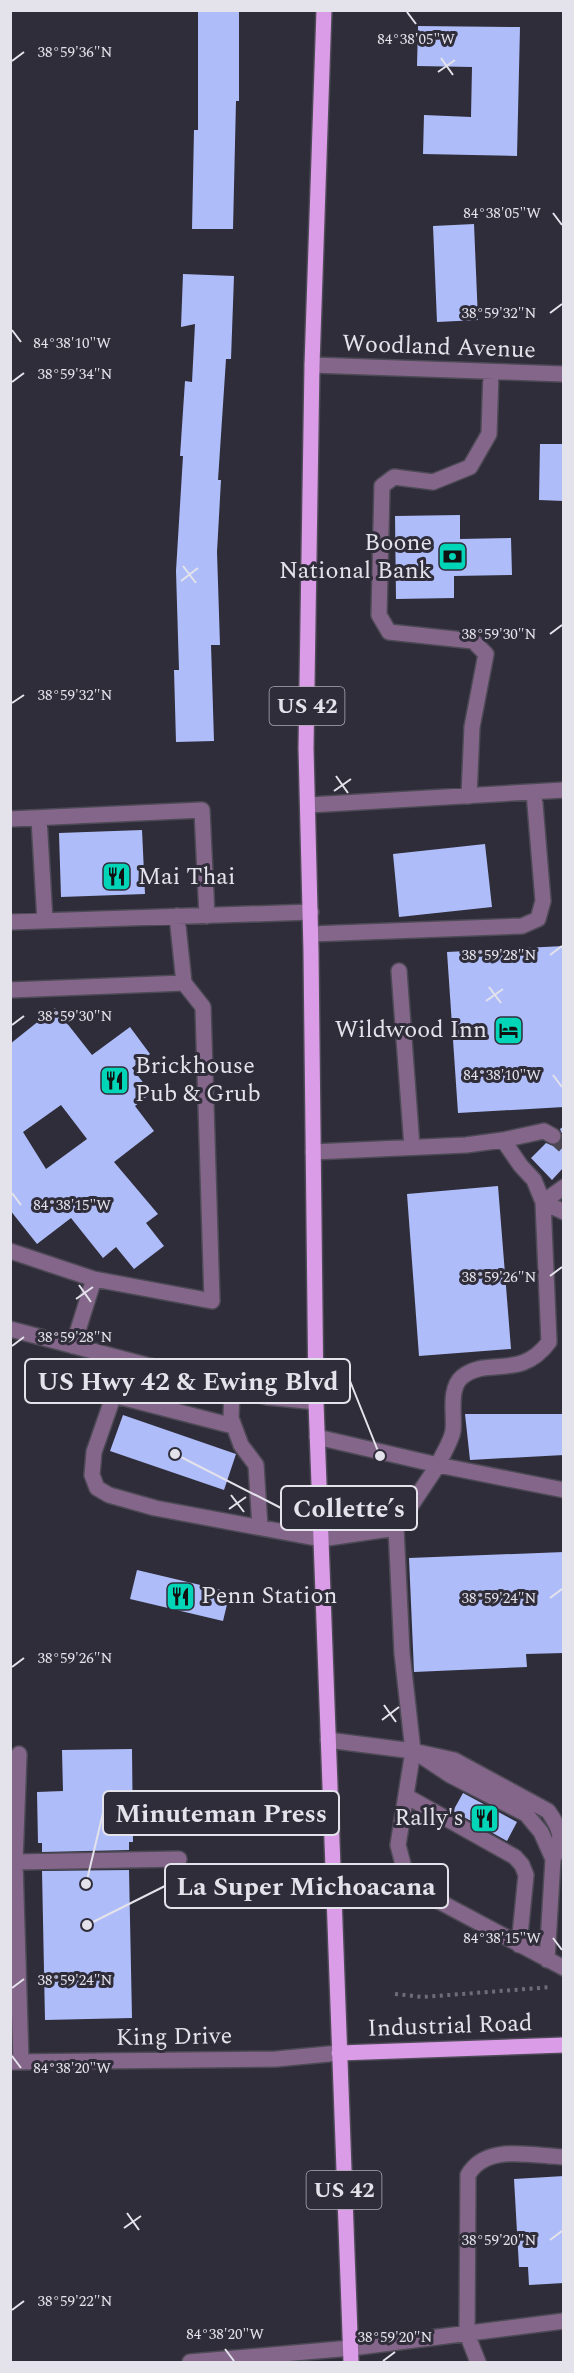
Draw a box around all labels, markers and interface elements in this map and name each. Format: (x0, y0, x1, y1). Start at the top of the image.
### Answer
text: 84°38'05"W (377, 28, 455, 51)
text: 38°59'36"N (38, 41, 113, 64)
text: 84°38'05"W (463, 202, 541, 225)
text: 38°59'32"N (462, 302, 537, 325)
street label: Woodland Avenue (341, 326, 537, 368)
text: 84°38'10"W (33, 332, 111, 355)
text: 38°59'34"N (38, 363, 113, 386)
place label: Boone National Bank (279, 525, 432, 589)
bank icon: Boone National Bank (437, 541, 469, 573)
text: 38°59'30"N (462, 623, 537, 646)
text: 38°59'32"N (38, 684, 113, 707)
road number: US 42 (270, 687, 344, 725)
place label: Mai Thai (138, 859, 236, 895)
restaurant icon: Mai Thai (101, 861, 133, 893)
text: 38°59'28"N (462, 944, 537, 967)
text: 38°59'30"N (38, 1005, 113, 1028)
place label: Wildwood Inn (335, 1012, 487, 1048)
hotel icon: Wildwood Inn (492, 1014, 524, 1046)
place label: Brickhouse Pub & Grub (135, 1048, 261, 1112)
restaurant icon: Brickhouse Pub & Grub (98, 1064, 130, 1096)
text: 84°38'10"W (463, 1064, 541, 1087)
text: 84°38'15"W (33, 1194, 111, 1217)
text: 38°59'26"N (462, 1266, 537, 1289)
text: 38°59'28"N (38, 1326, 113, 1349)
callout: US Hwy 42 & Ewing Blvd (25, 1359, 350, 1403)
text: US Hwy 42 & Ewing Blvd (37, 1362, 339, 1402)
callout: Collette’s (281, 1486, 417, 1530)
text: Collette’s (293, 1489, 405, 1529)
place label: Penn Station (201, 1578, 338, 1614)
restaurant icon: Penn Station (164, 1580, 196, 1612)
text: 38°59'24"N (462, 1587, 537, 1610)
text: 38°59'26"N (38, 1647, 113, 1670)
callout: Minuteman Press (103, 1791, 339, 1835)
text: Minuteman Press (115, 1794, 327, 1834)
place label: Rally's (394, 1800, 464, 1836)
restaurant icon: Rally's (469, 1802, 501, 1834)
callout: La Super Michoacana (165, 1864, 448, 1908)
text: La Super Michoacana (176, 1867, 436, 1907)
text: 84°38'15"W (463, 1927, 541, 1950)
text: 38°59'24"N (38, 1969, 113, 1992)
street label: Industrial Road (367, 2005, 533, 2047)
street label: King Drive (116, 2018, 232, 2056)
text: 84°38'20"W (33, 2057, 111, 2080)
road number: US 42 (306, 2171, 382, 2209)
text: 38°59'20"N (462, 2229, 537, 2252)
text: 38°59'22"N (38, 2290, 113, 2313)
text: 84°38'20"W (186, 2323, 264, 2346)
text: 38°59'20"N (358, 2326, 433, 2349)

